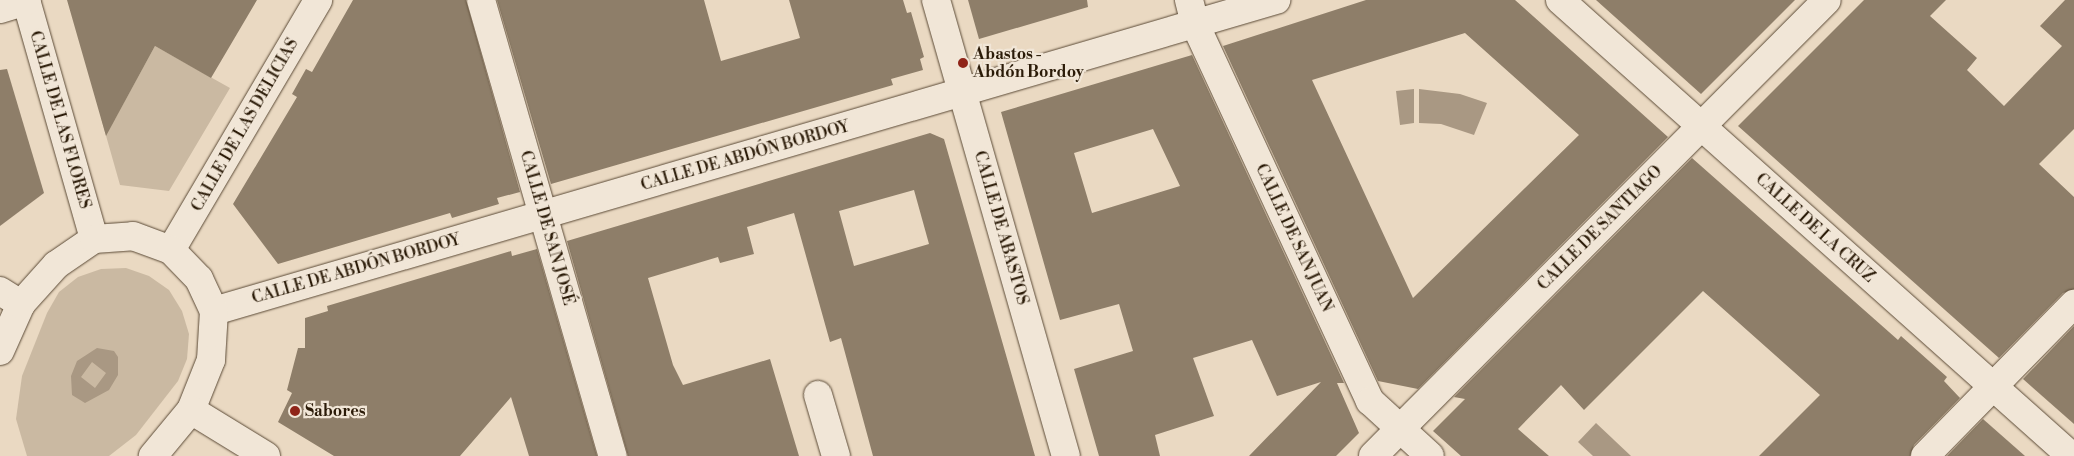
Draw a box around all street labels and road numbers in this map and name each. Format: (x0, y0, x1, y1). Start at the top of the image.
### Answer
street label: CALLE DE LAS FLORES (25, 29, 95, 211)
street label: CALLE DE LAS DELICIAS (188, 35, 302, 215)
street label: CALLE DE ABDÓN BORDOY (639, 117, 851, 195)
street label: CALLE DE SAN JOSÉ (516, 148, 578, 308)
street label: CALLE DE ABASTOS (970, 149, 1032, 307)
street label: CALLE DE SAN JUAN (1251, 161, 1337, 315)
street label: CALLE DE SANTIAGO (1534, 162, 1666, 294)
street label: CALLE DE LA CRUZ (1751, 169, 1879, 287)
street label: CALLE DE ABDÓN BORDOY (250, 230, 462, 308)

